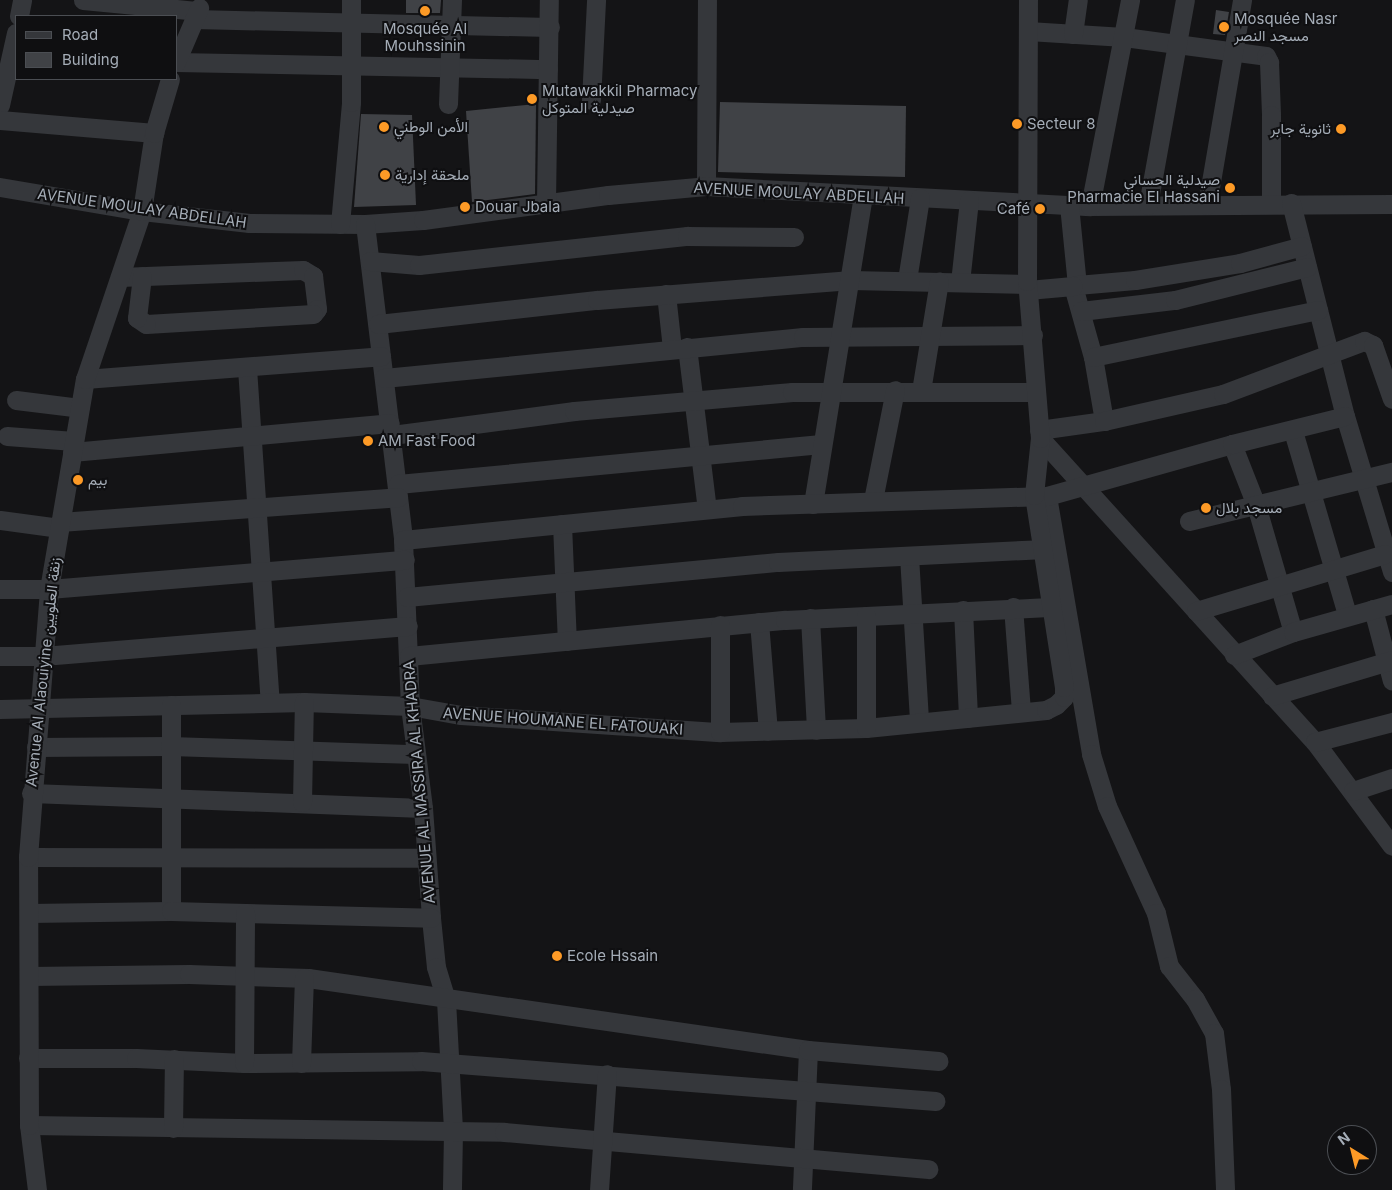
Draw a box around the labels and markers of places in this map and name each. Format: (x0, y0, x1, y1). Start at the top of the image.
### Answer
marker: Mosquée Al Mouhssinin (419, 5, 431, 17)
place label: Mosquée Nasr مسجد النصر (1234, 9, 1338, 44)
place label: Mosquée Al Mouhssinin (383, 19, 467, 54)
marker: Mosquée Nasr مسجد النصر (1218, 21, 1230, 33)
place label: Mutawakkil Pharmacy صيدلية المتوكل (542, 81, 697, 116)
marker: Mutawakkil Pharmacy صيدلية المتوكل (526, 93, 538, 105)
place label: Secteur 8 (1027, 115, 1095, 133)
place label: الأمن الوطني (394, 118, 468, 136)
marker: Secteur 8 (1011, 118, 1023, 130)
place label: ثانوية جابر (1270, 120, 1331, 138)
marker: الأمن الوطني (378, 121, 390, 133)
marker: ثانوية جابر (1335, 123, 1347, 135)
place label: ملحقة إدارية (395, 166, 469, 184)
marker: ملحقة إدارية (379, 169, 391, 181)
place label: صيدلية الحساني Pharmacie El Hassani (1067, 170, 1220, 205)
marker: صيدلية الحساني Pharmacie El Hassani (1224, 182, 1236, 194)
place label: Douar Jbala (475, 198, 560, 216)
place label: Café (997, 200, 1030, 218)
marker: Douar Jbala (459, 201, 471, 213)
marker: Café (1034, 203, 1046, 215)
place label: AM Fast Food (378, 432, 476, 450)
marker: AM Fast Food (362, 435, 374, 447)
place label: بيم (88, 471, 107, 489)
marker: بيم (72, 474, 84, 486)
place label: مسجد بلال (1216, 499, 1282, 517)
marker: مسجد بلال (1200, 502, 1212, 514)
place label: Ecole Hssain (567, 947, 658, 965)
marker: Ecole Hssain (551, 950, 563, 962)

